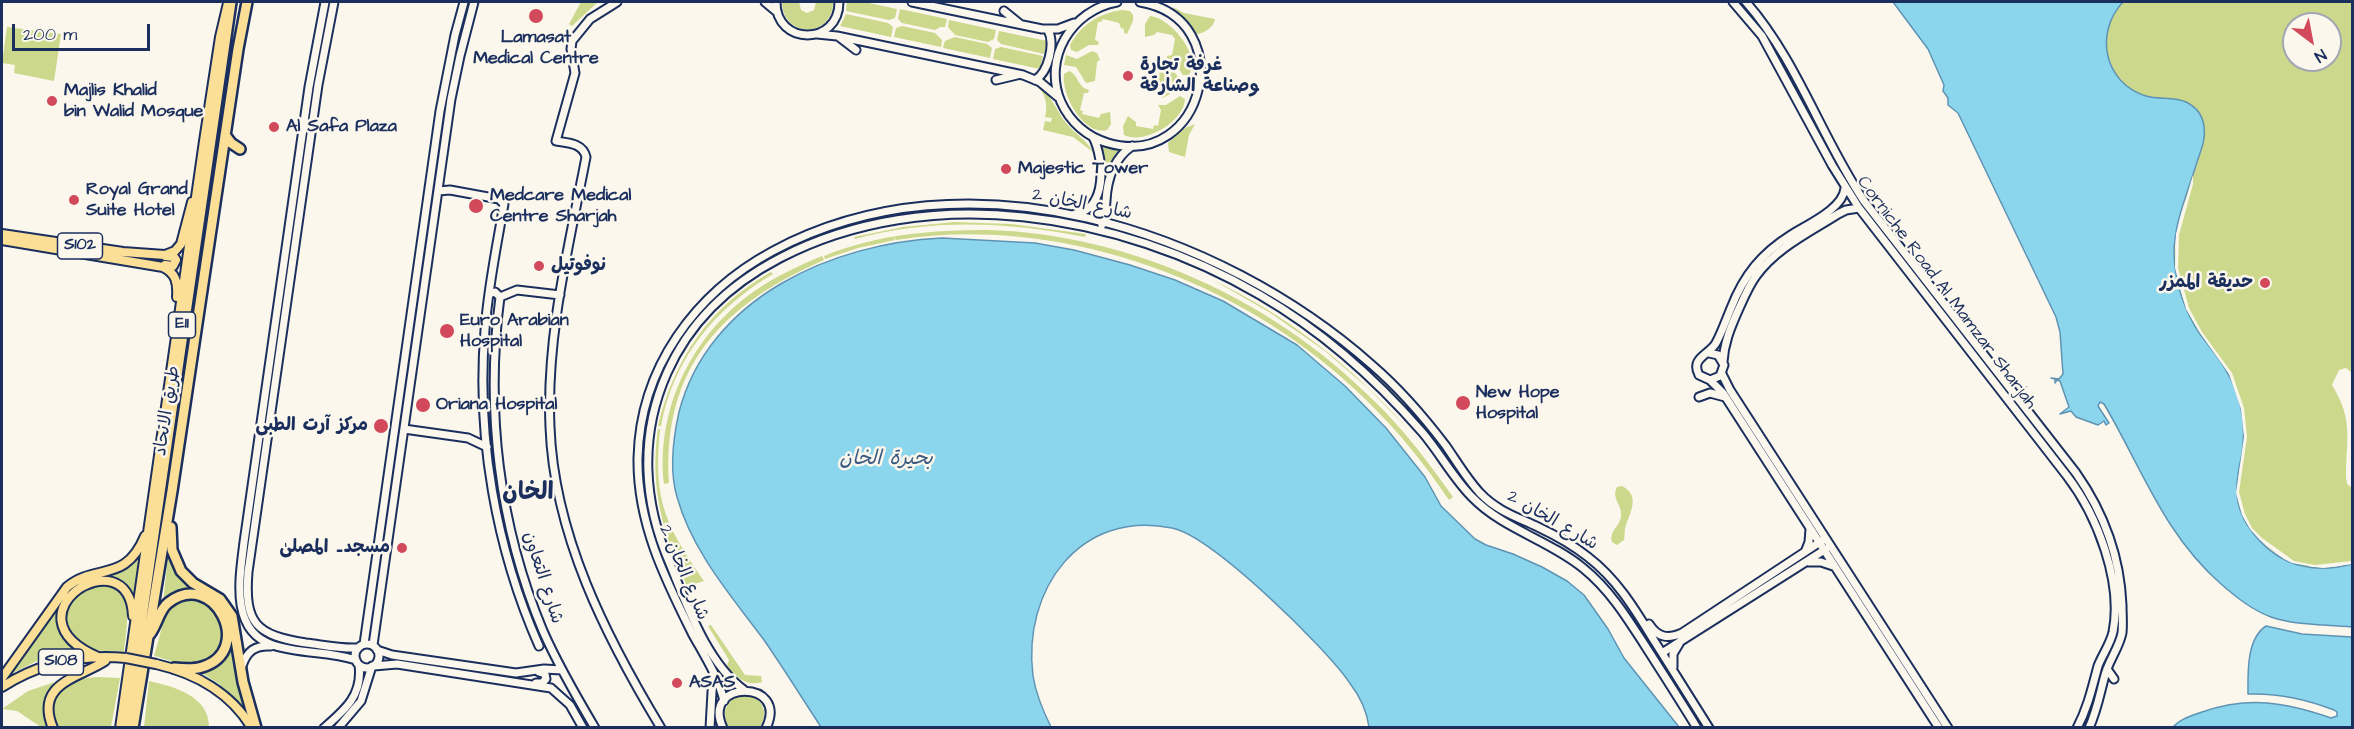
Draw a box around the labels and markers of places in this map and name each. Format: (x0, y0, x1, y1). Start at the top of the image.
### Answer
marker: Lamasat Medical Centre (527, 7, 545, 25)
place label: Lamasat Medical Centre (473, 27, 599, 70)
place label: غرفة تجارة وصناعة الشارقة (1140, 55, 1260, 98)
marker: غرفة تجارة وصناعة الشارقة (1121, 69, 1135, 83)
place label: Majlis Khalid bin Walid Mosque (64, 80, 203, 122)
marker: Majlis Khalid bin Walid Mosque (45, 94, 59, 108)
place label: Al Safa Plaza (286, 116, 397, 138)
marker: Al Safa Plaza (267, 120, 281, 134)
place label: Majestic Tower (1018, 158, 1148, 180)
marker: Majestic Tower (999, 162, 1013, 176)
place label: Royal Grand Suite Hotel (86, 179, 188, 222)
place label: Medcare Medical Centre Sharjah (490, 185, 631, 228)
marker: Royal Grand Suite Hotel (67, 193, 81, 207)
marker: Medcare Medical Centre Sharjah (467, 197, 485, 215)
place label: نوفوتيل (551, 255, 606, 277)
marker: نوفوتيل (532, 259, 546, 273)
place label: حديقة الممزر (2160, 272, 2253, 294)
marker: حديقة الممزر (2258, 276, 2272, 290)
place label: Euro Arabian Hospital (460, 310, 569, 352)
marker: Euro Arabian Hospital (438, 322, 456, 340)
place label: New Hope Hospital (1476, 382, 1560, 424)
place label: Oriana Hospital (436, 394, 557, 416)
marker: New Hope Hospital (1454, 394, 1472, 412)
marker: Oriana Hospital (414, 396, 432, 414)
place label: مرکز آرت الطبی (255, 415, 368, 437)
marker: مرکز آرت الطبی (372, 417, 390, 435)
place label: مسجد۔ المصلیٰ (279, 537, 390, 559)
marker: مسجد۔ المصلیٰ (395, 541, 409, 555)
place label: ASAS (689, 672, 735, 694)
marker: ASAS (670, 676, 684, 690)

